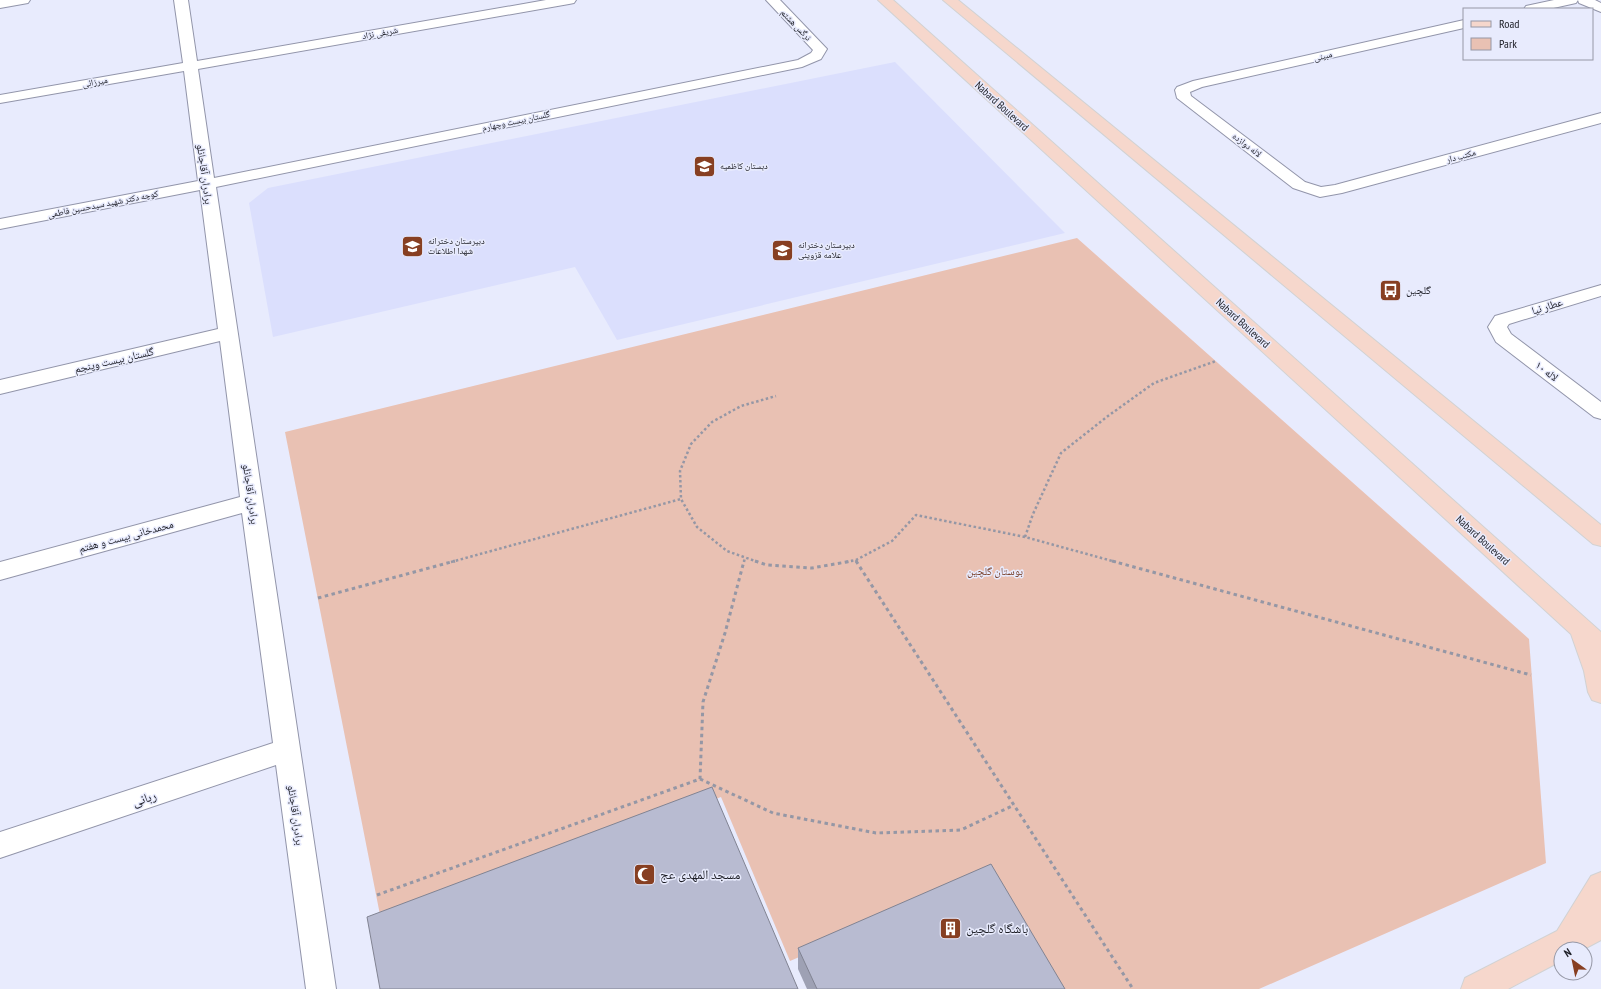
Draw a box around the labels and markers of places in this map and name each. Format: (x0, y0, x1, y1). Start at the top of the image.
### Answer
school or university icon: دبستان کاظمیه (691, 153, 717, 179)
place label: دبستان کاظمیه (720, 160, 768, 171)
school or university icon: دبیرستان دخترانه شهدا اطلاعات (400, 233, 426, 259)
place label: دبیرستان دخترانه شهدا اطلاعات (428, 235, 485, 256)
school or university icon: دبیرستان دخترانه علامه قزوینی (769, 237, 795, 263)
place label: دبیرستان دخترانه علامه قزوینی (798, 239, 855, 260)
bus stop icon: گلچین (1377, 277, 1403, 303)
place label: گلچین (1406, 283, 1431, 297)
mosque icon: مسجد المهدی عج (632, 861, 658, 887)
place label: مسجد المهدی عج (660, 866, 741, 884)
building icon: باشگاه گلچین (938, 915, 964, 941)
place label: باشگاه گلچین (966, 920, 1028, 937)

